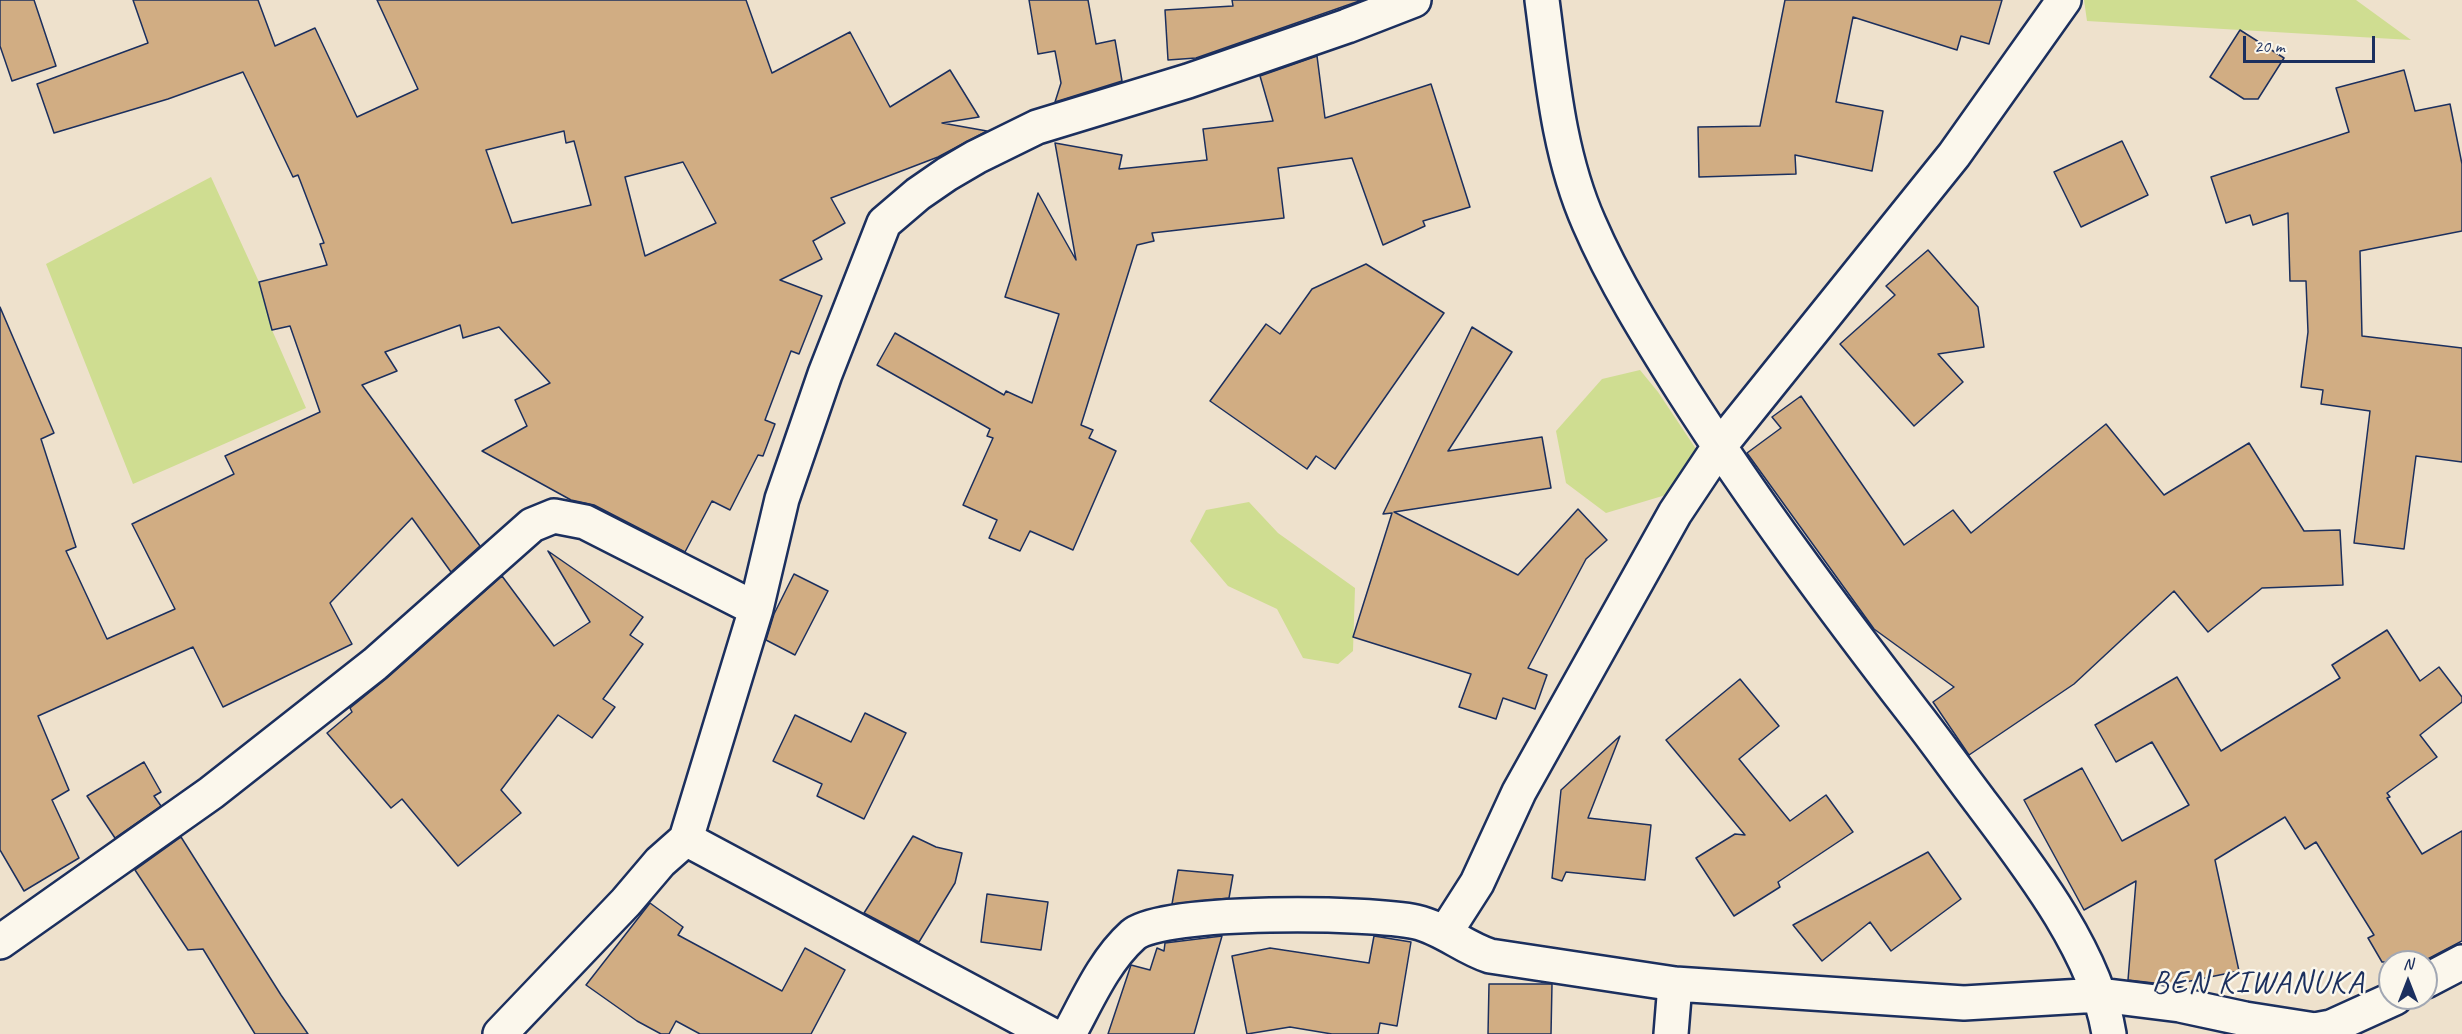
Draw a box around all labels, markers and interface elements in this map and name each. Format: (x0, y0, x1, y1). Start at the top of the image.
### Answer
scale bar (2246, 24, 2378, 62)
text: 20 m (2254, 35, 2285, 57)
north arrow (2378, 950, 2438, 1010)
text: N (2403, 954, 2413, 974)
district label: BEN KIWANUKA (2153, 965, 2363, 1003)

